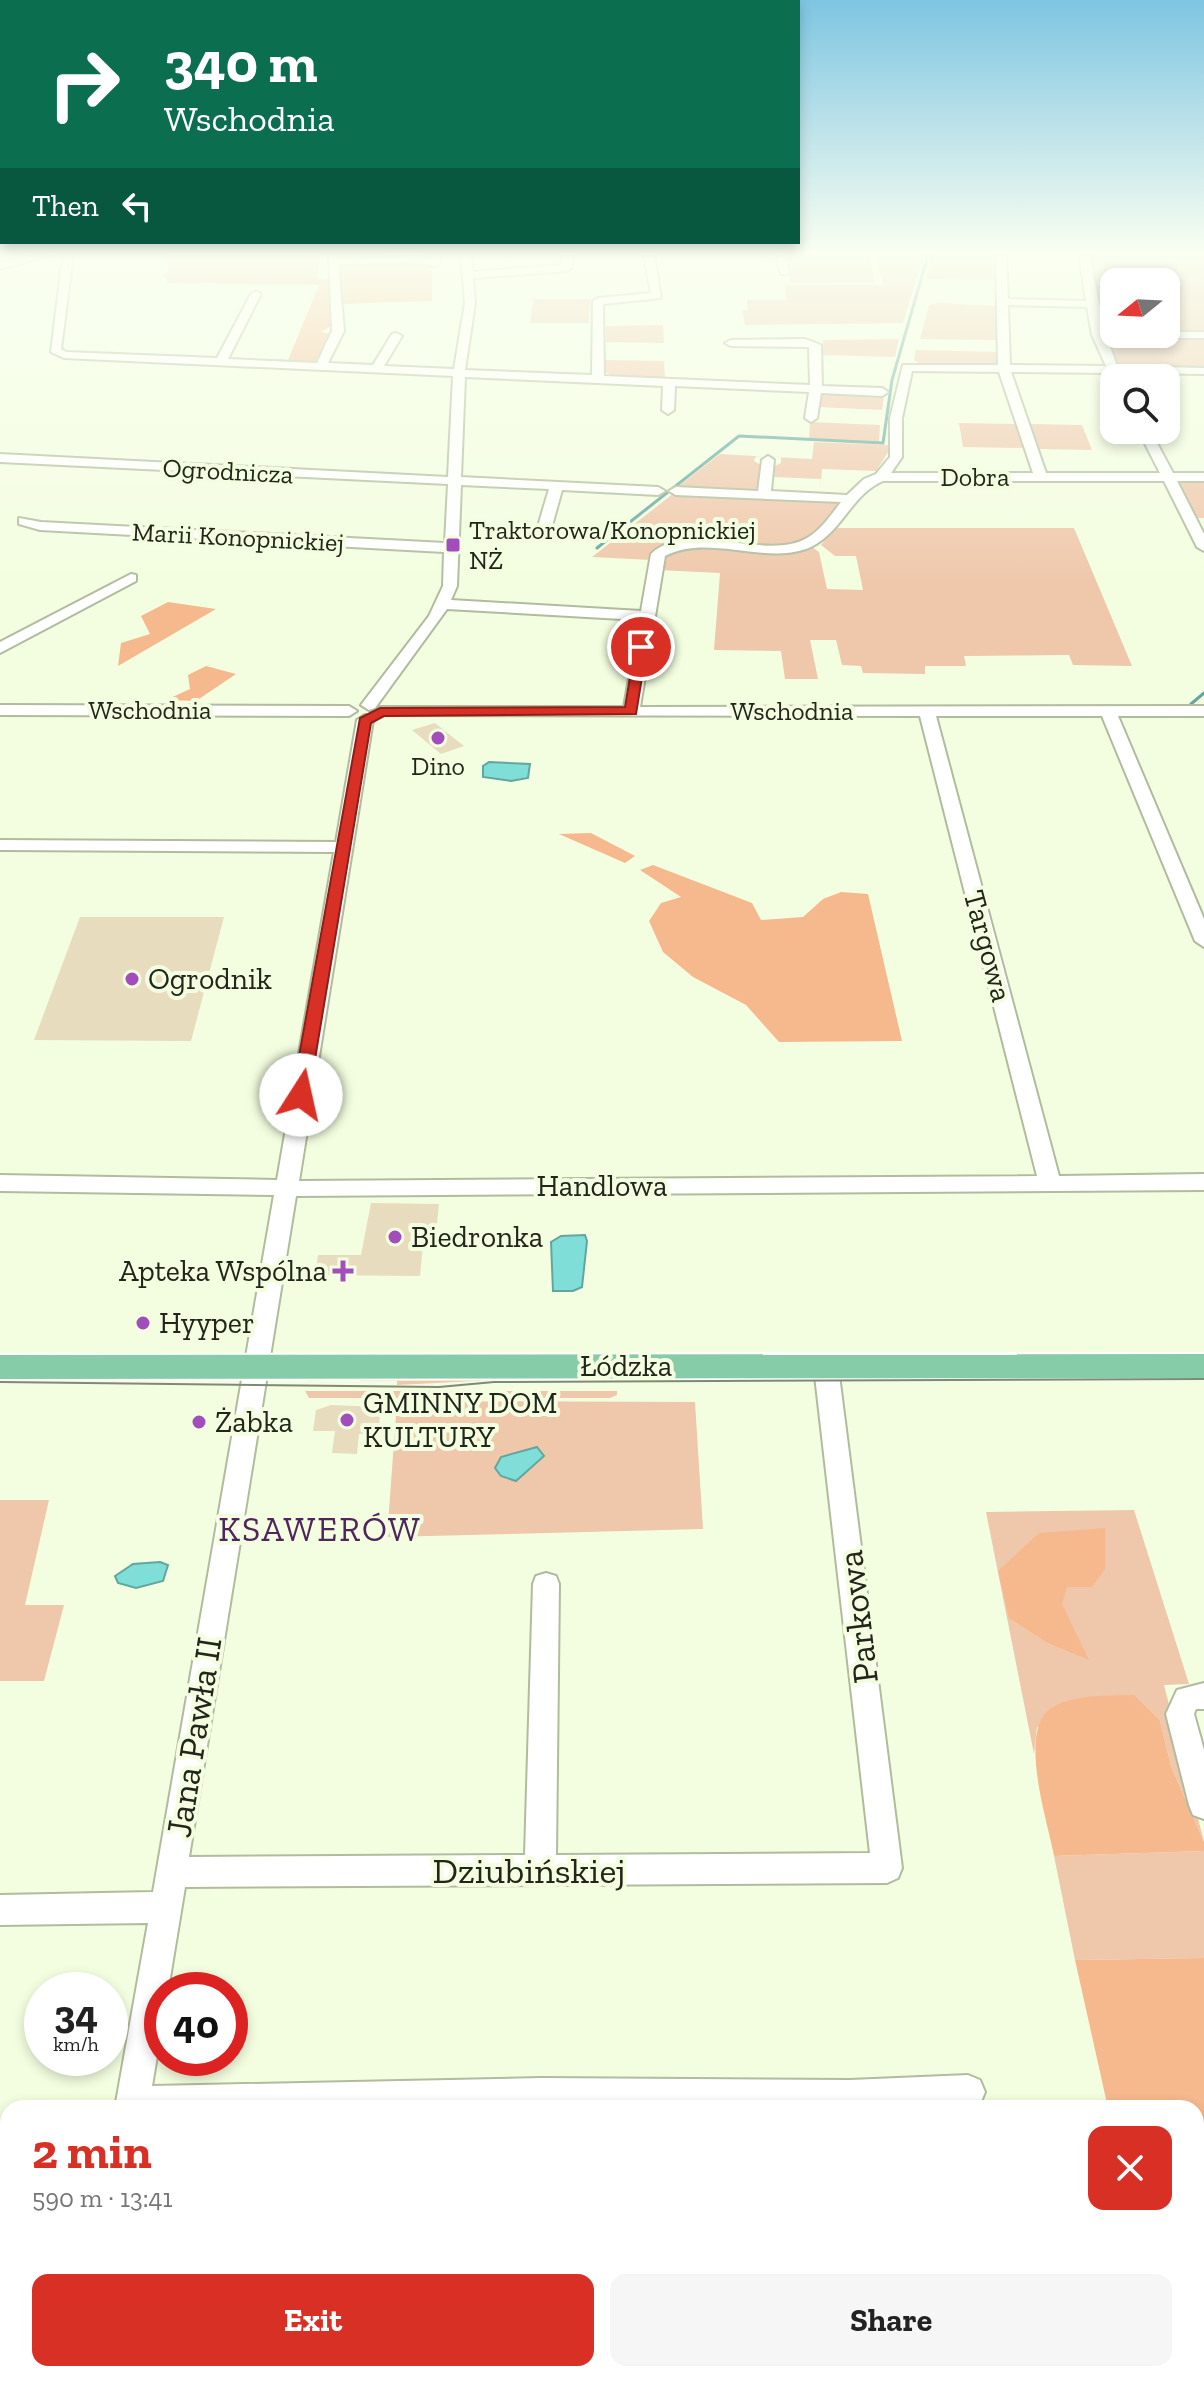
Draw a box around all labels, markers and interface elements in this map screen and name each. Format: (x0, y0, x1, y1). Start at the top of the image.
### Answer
text: 340 m (164, 29, 318, 96)
icon: right (32, 32, 136, 136)
text: Wschodnia (164, 97, 335, 140)
icon: left (115, 184, 159, 228)
text: Then (32, 188, 99, 224)
north arrow (1100, 268, 1180, 348)
map controls (1100, 268, 1180, 444)
button: search (1100, 364, 1180, 444)
street label: Ogrodnicza (162, 452, 294, 490)
street label: Dobra (940, 461, 1010, 493)
place label: Traktorowa/Konopnickiej NŻ (469, 514, 756, 576)
street label: Marii Konopnickiej (131, 515, 345, 559)
marker: Traktorowa/Konopnickiej NŻ (444, 536, 462, 554)
pin (607, 613, 675, 681)
icon: arrive (619, 625, 663, 669)
street label: Wschodnia (88, 694, 212, 726)
street label: Wschodnia (730, 695, 854, 727)
marker: Dino (429, 729, 447, 747)
place label: Dino (411, 750, 465, 782)
street label: Targowa (956, 886, 1020, 1006)
place label: Ogrodnik (148, 961, 272, 997)
marker: Ogrodnik (123, 970, 141, 988)
position arrow (259, 1053, 343, 1137)
street label: Handlowa (536, 1168, 668, 1204)
place label: Biedronka (411, 1219, 543, 1255)
marker: Biedronka (386, 1228, 404, 1246)
place label: Apteka Wspólna (119, 1253, 327, 1289)
marker: Apteka Wspólna (334, 1262, 352, 1280)
place label: Hyyper (159, 1305, 255, 1341)
marker: Hyyper (134, 1314, 152, 1332)
street label: Łódzka (580, 1348, 672, 1384)
place label: GMINNY DOM KULTURY (363, 1385, 557, 1455)
place label: Żabka (215, 1404, 293, 1440)
marker: GMINNY DOM KULTURY (338, 1411, 356, 1429)
marker: Żabka (190, 1413, 208, 1431)
district label: KSAWERÓW (218, 1509, 422, 1550)
street label: Parkowa (828, 1548, 887, 1686)
street label: Jana Pawła II (156, 1634, 231, 1840)
street label: Dziubińskiej (433, 1849, 625, 1892)
speed limit sign: 40 (144, 1972, 248, 2076)
text: 34 (54, 1990, 98, 2038)
text: km/h (53, 2032, 99, 2056)
text: 2 min (32, 2123, 152, 2180)
button: close (1088, 2126, 1172, 2210)
text: 590 m · 13:41 (32, 2182, 173, 2214)
button: Exit (32, 2274, 594, 2366)
button: Share (610, 2274, 1172, 2366)

